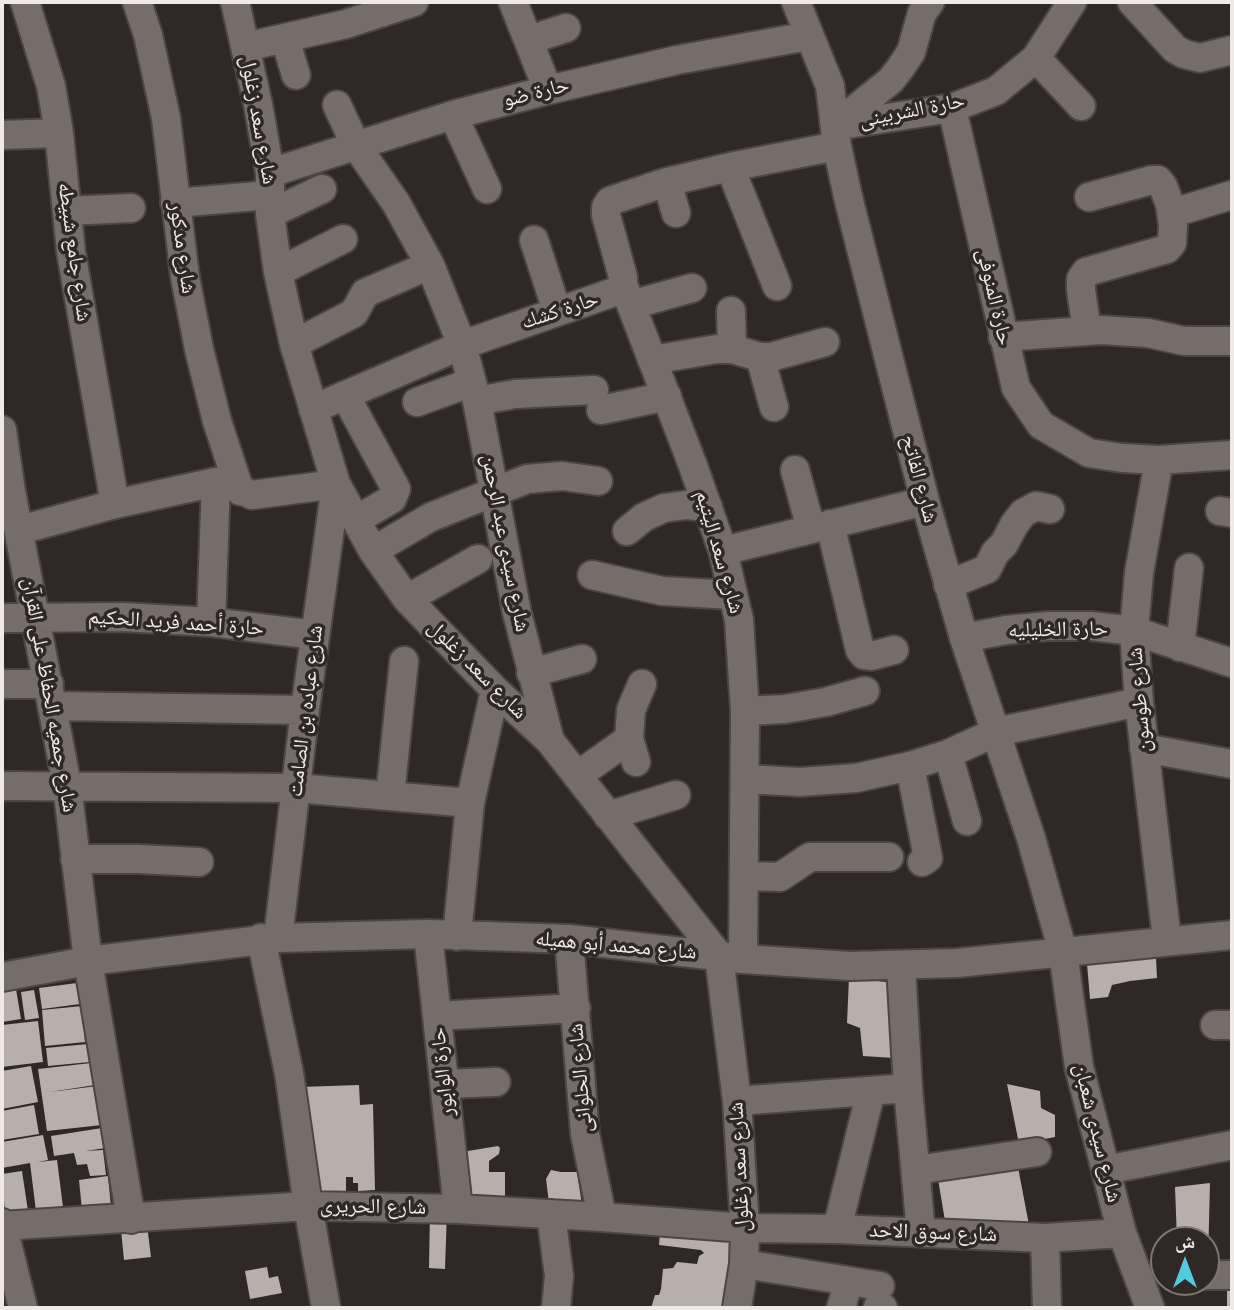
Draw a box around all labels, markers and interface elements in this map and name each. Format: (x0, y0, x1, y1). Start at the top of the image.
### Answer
street label: شارع سعد زغلول (234, 54, 282, 186)
street label: حارة ضو (500, 73, 572, 113)
street label: حارة الشربينى (857, 88, 967, 134)
street label: شارع جامع شبيطه (52, 181, 96, 323)
street label: شارع مدكور (163, 201, 201, 295)
street label: حارة المنوفى (971, 246, 1017, 348)
street label: حارة كشك (518, 287, 602, 335)
street label: شارع الفاتح (895, 432, 943, 526)
street label: شارع سيدى عبد الرحمن (475, 452, 535, 634)
street label: شارع سعد اليتيم (689, 487, 749, 617)
street label: شارع جمعيه الحفاظ على القرآن (16, 576, 82, 814)
street label: حارة أحمد فريد الحكيم (87, 604, 265, 642)
street label: شارع سعد زغلول (422, 615, 532, 725)
street label: حارة الخليليه (1008, 617, 1108, 643)
street label: شارع عباده بن الصامت (283, 624, 329, 798)
street label: شارع طوسون (1123, 646, 1157, 754)
street label: شارع محمد أبو هميله (534, 926, 698, 966)
street label: شارع الحلوانى (564, 1022, 598, 1134)
street label: حارة الوابور (426, 1026, 460, 1118)
street label: شارع سيدى شعبان (1068, 1061, 1126, 1205)
street label: شارع سعد زغلول (724, 1101, 756, 1233)
street label: شارع الحريرى (320, 1193, 426, 1221)
street label: شارع سوق الاحد (869, 1218, 997, 1248)
north arrow (1150, 1226, 1220, 1296)
text: ش (1175, 1231, 1195, 1252)

